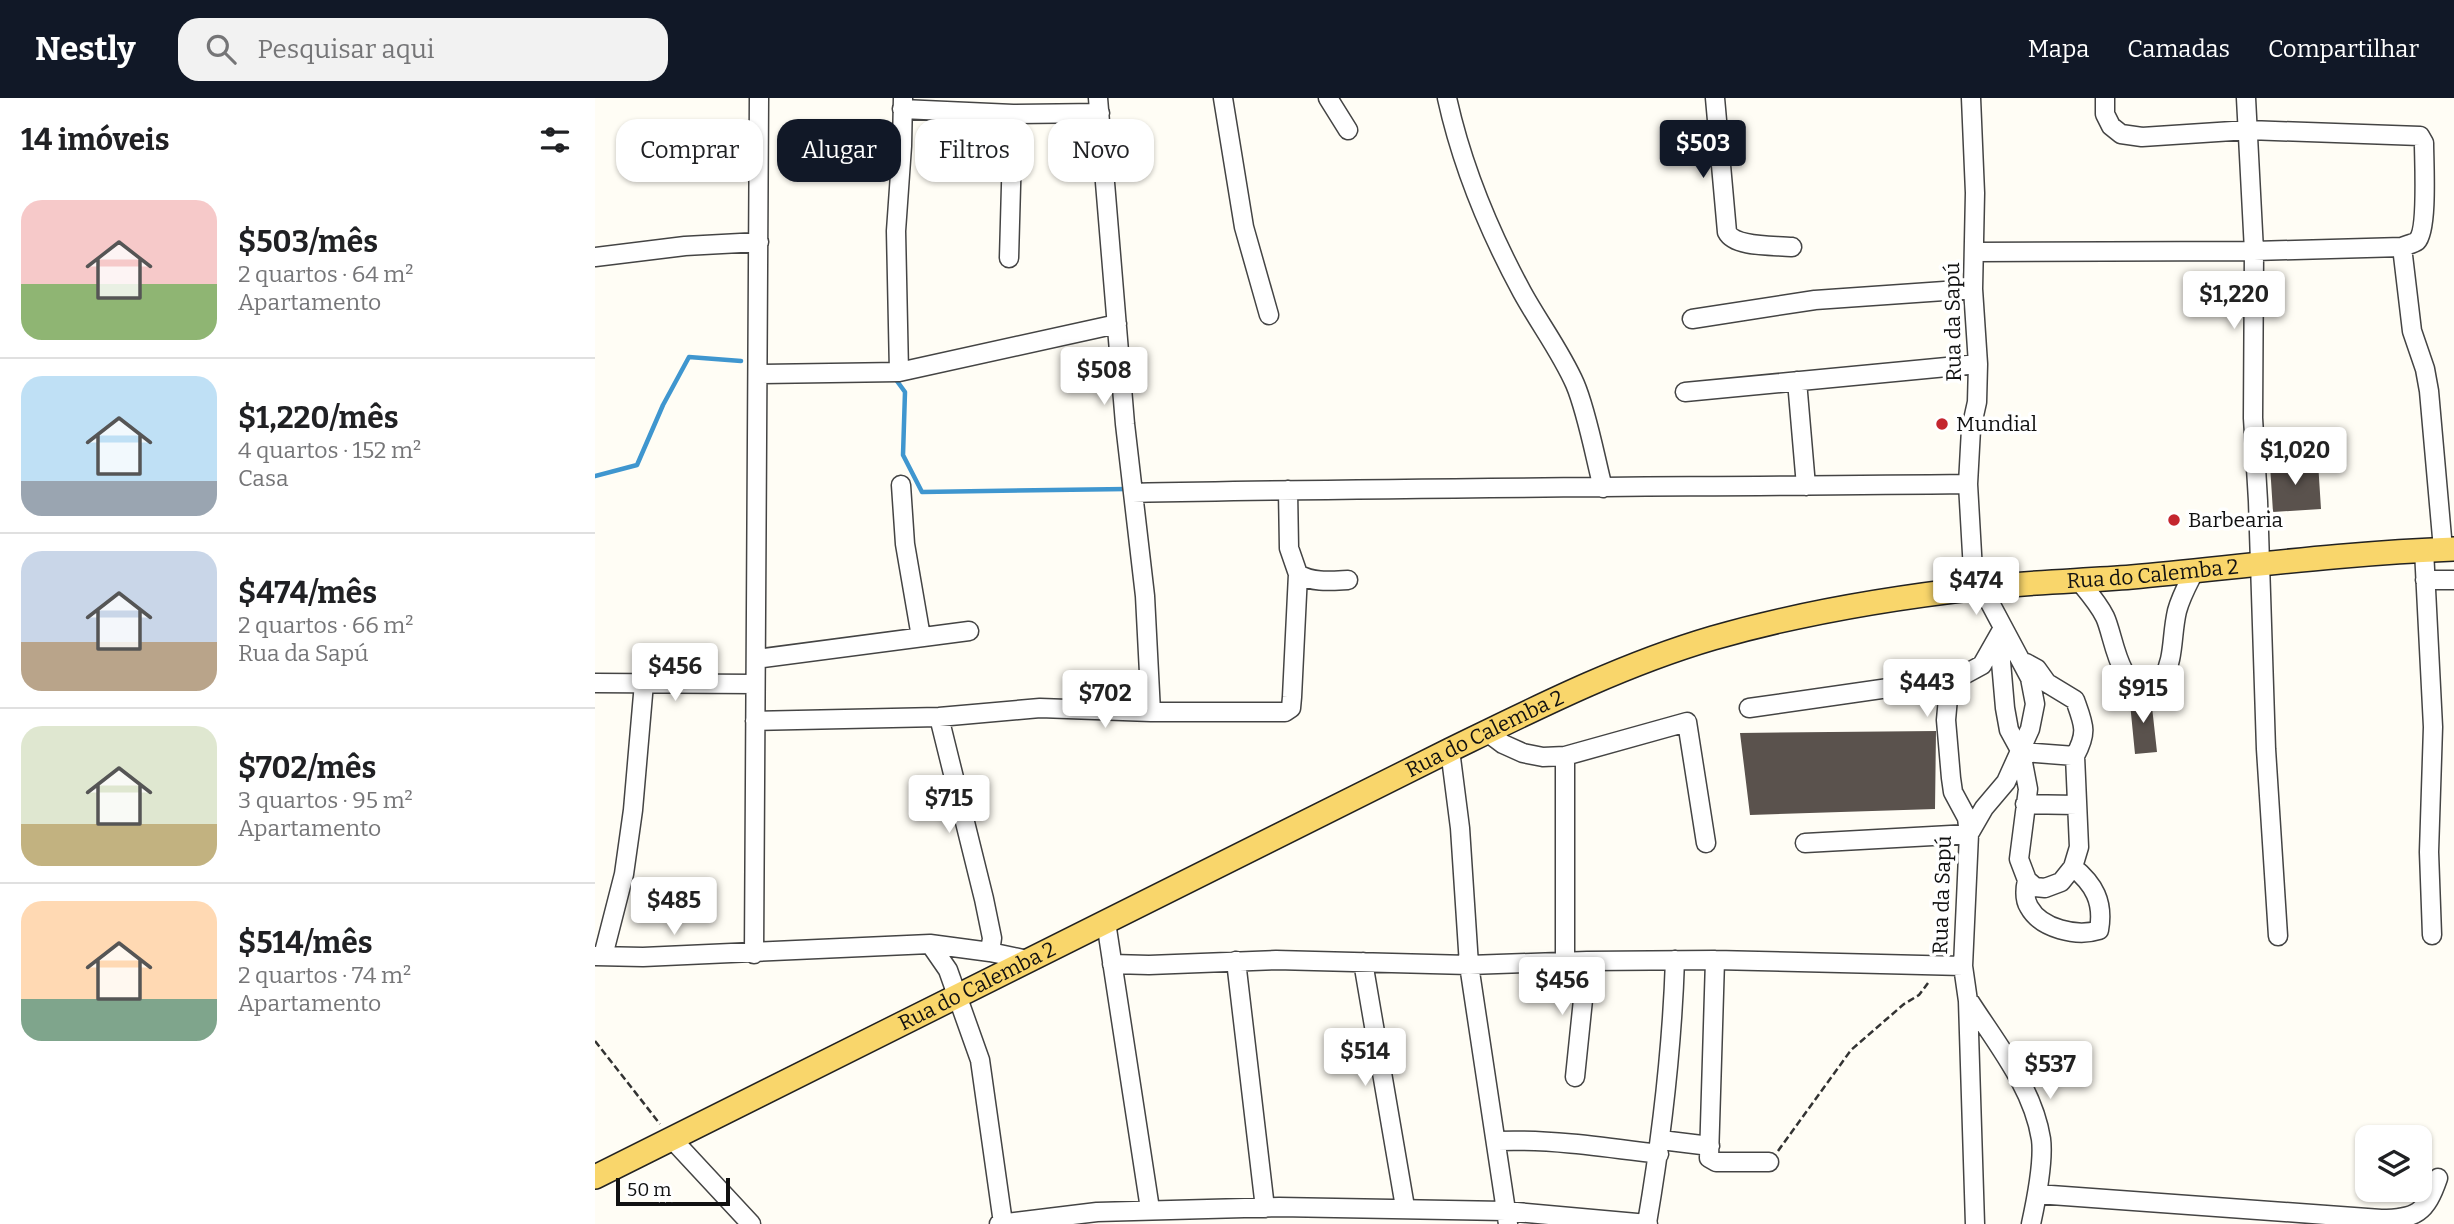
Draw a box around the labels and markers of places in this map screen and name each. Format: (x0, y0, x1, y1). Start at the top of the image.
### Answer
pin: $503 (1662, 120, 1744, 180)
pin: $1,220 (2177, 272, 2291, 331)
pin: $508 (1063, 348, 1145, 407)
place label: Mundial (1956, 411, 2037, 437)
marker: Mundial (1934, 416, 1950, 432)
pin: $1,020 (2238, 428, 2352, 487)
place label: Barbearia (2188, 507, 2284, 533)
marker: Barbearia (2166, 512, 2182, 528)
pin: $474 (1935, 558, 2017, 617)
pin: $456 (634, 644, 716, 703)
pin: $443 (1886, 660, 1968, 719)
pin: $915 (2102, 666, 2184, 725)
pin: $702 (1064, 670, 1146, 730)
pin: $715 (908, 776, 990, 835)
pin: $485 (633, 878, 715, 937)
pin: $456 (1521, 958, 1603, 1017)
pin: $514 (1324, 1028, 1406, 1088)
pin: $537 (2009, 1042, 2091, 1101)

